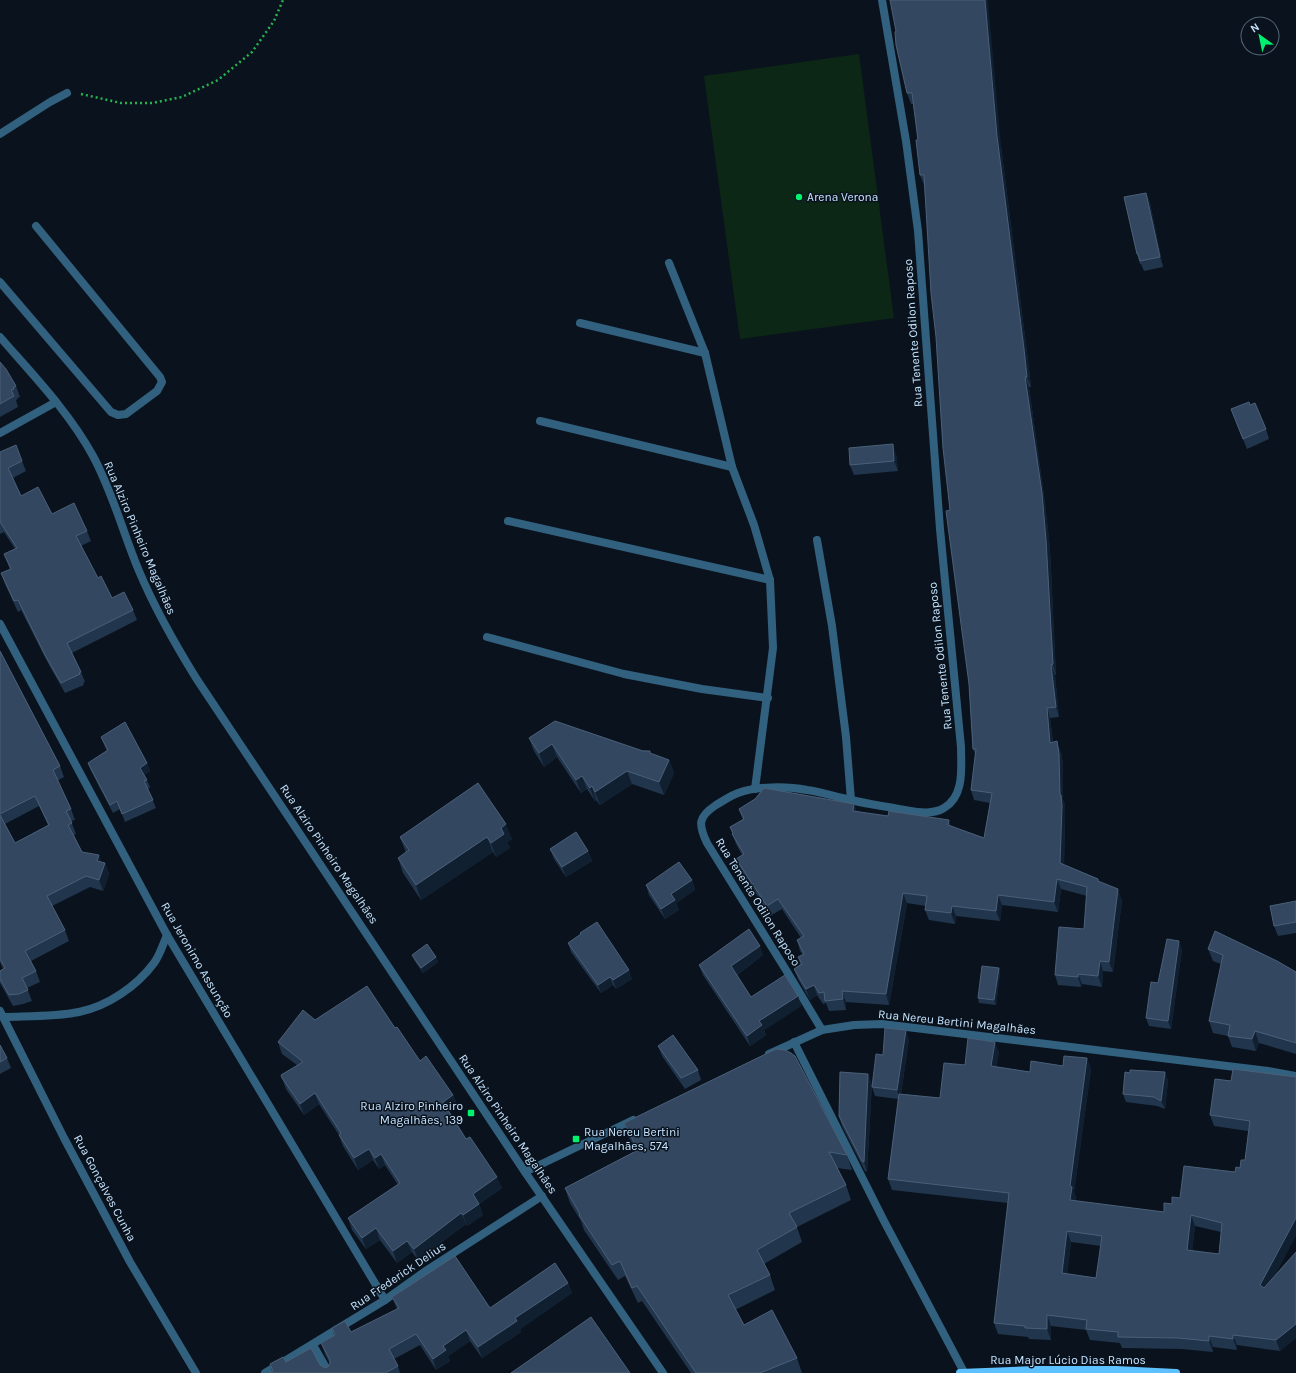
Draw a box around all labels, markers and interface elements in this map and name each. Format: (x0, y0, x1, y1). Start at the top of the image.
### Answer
north arrow (1240, 16, 1280, 56)
text: N (1248, 20, 1262, 36)
place label: Arena Verona (807, 190, 878, 204)
marker: Arena Verona (794, 192, 804, 202)
street label: Rua Tenente Odilon Raposo (901, 259, 925, 407)
street label: Rua Alziro Pinheiro Magalhães (101, 459, 179, 617)
street label: Rua Tenente Odilon Raposo (925, 581, 955, 731)
street label: Rua Alziro Pinheiro Magalhães (277, 782, 381, 926)
street label: Rua Tenente Odilon Raposo (713, 835, 803, 969)
street label: Rua Jeronimo Assunção (158, 900, 236, 1020)
street label: Rua Nereu Bertini Magalhães (877, 1007, 1037, 1037)
street label: Rua Alziro Pinheiro Magalhães (456, 1052, 560, 1196)
place label: Rua Alziro Pinheiro Magalhães, 139 (360, 1099, 463, 1127)
marker: Rua Alziro Pinheiro Magalhães, 139 (466, 1108, 476, 1118)
place label: Rua Nereu Bertini Magalhães, 574 (584, 1125, 680, 1153)
street label: Rua Gonçalves Cunha (71, 1132, 139, 1244)
marker: Rua Nereu Bertini Magalhães, 574 (571, 1134, 581, 1144)
street label: Rua Frederick Delius (347, 1239, 449, 1313)
street label: Rua Major Lúcio Dias Ramos (990, 1353, 1146, 1367)

